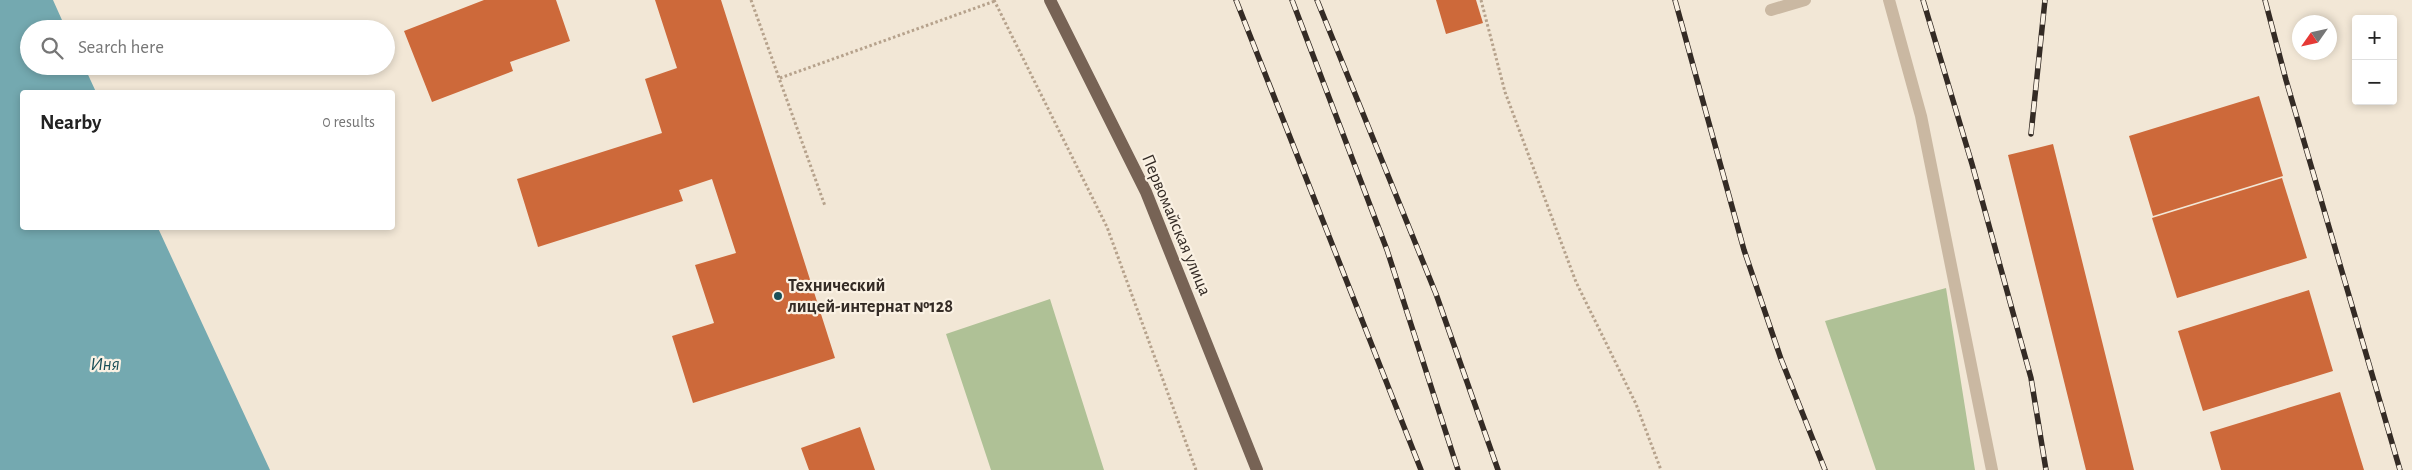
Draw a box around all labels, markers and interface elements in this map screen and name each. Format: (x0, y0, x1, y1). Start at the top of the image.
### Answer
north arrow (2292, 15, 2337, 60)
map controls (2352, 15, 2397, 105)
button: + (2352, 15, 2397, 60)
search box (20, 20, 395, 75)
icon: search (38, 34, 66, 62)
text: Search here (78, 38, 164, 57)
button: − (2352, 60, 2397, 105)
text: Nearby (40, 112, 101, 133)
text: 0 results (322, 114, 375, 130)
street label: Первомайская улица (1138, 152, 1214, 298)
place label: Технический лицей-интернат №128 (788, 277, 953, 316)
marker: Технический лицей-интернат №128 (772, 290, 784, 302)
water label: Иня (90, 355, 120, 374)

